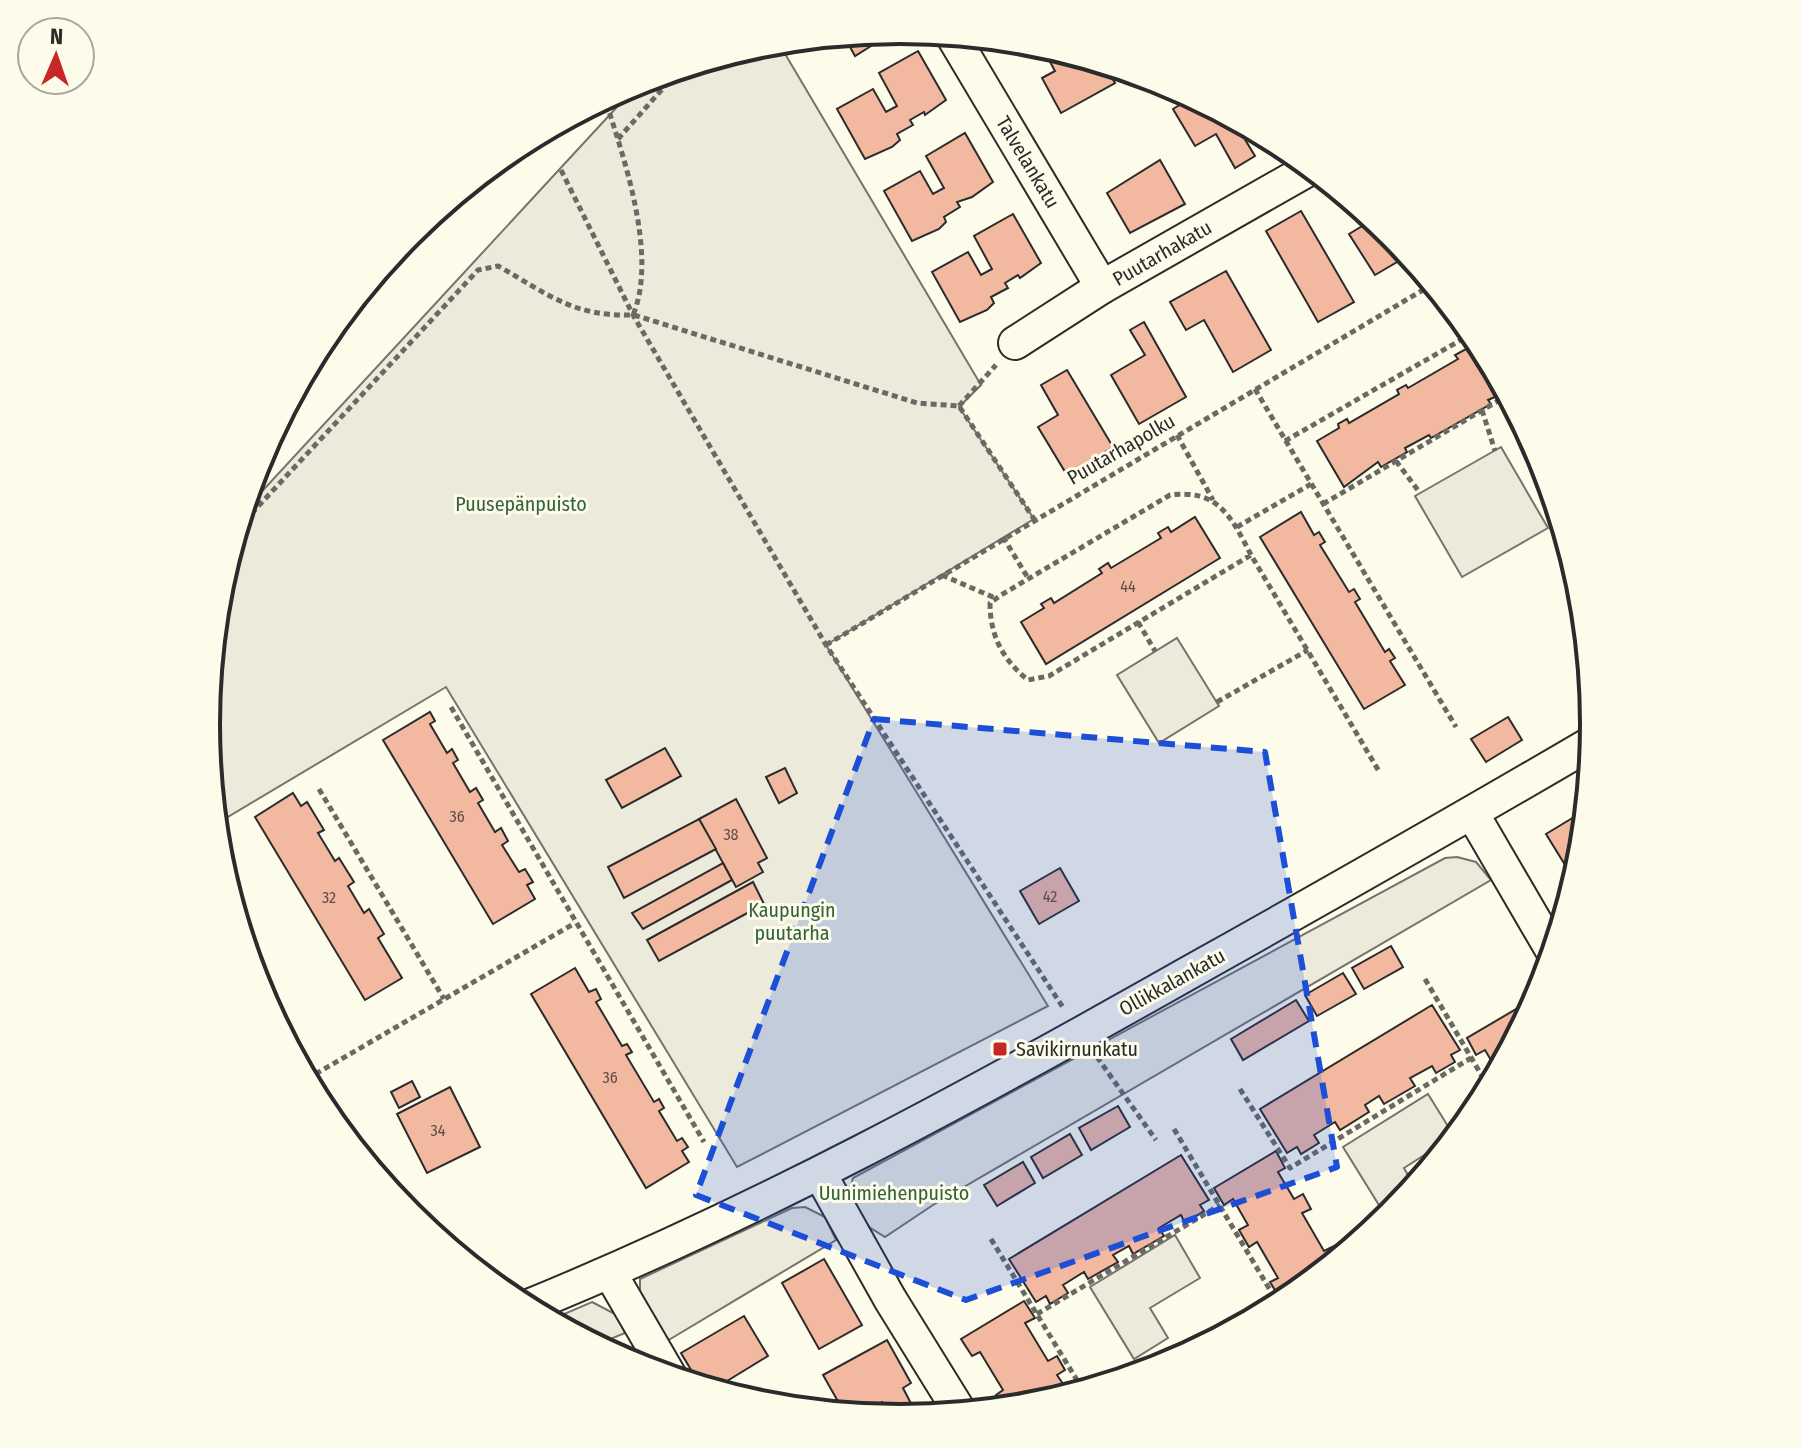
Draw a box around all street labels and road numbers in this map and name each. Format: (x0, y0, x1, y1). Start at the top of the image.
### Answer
street label: Talvelankatu (991, 112, 1065, 212)
street label: Puutarhakatu (1108, 215, 1216, 291)
street label: Puutarhapolku (1063, 408, 1179, 490)
street label: Ollikkalankatu (1115, 943, 1229, 1021)

